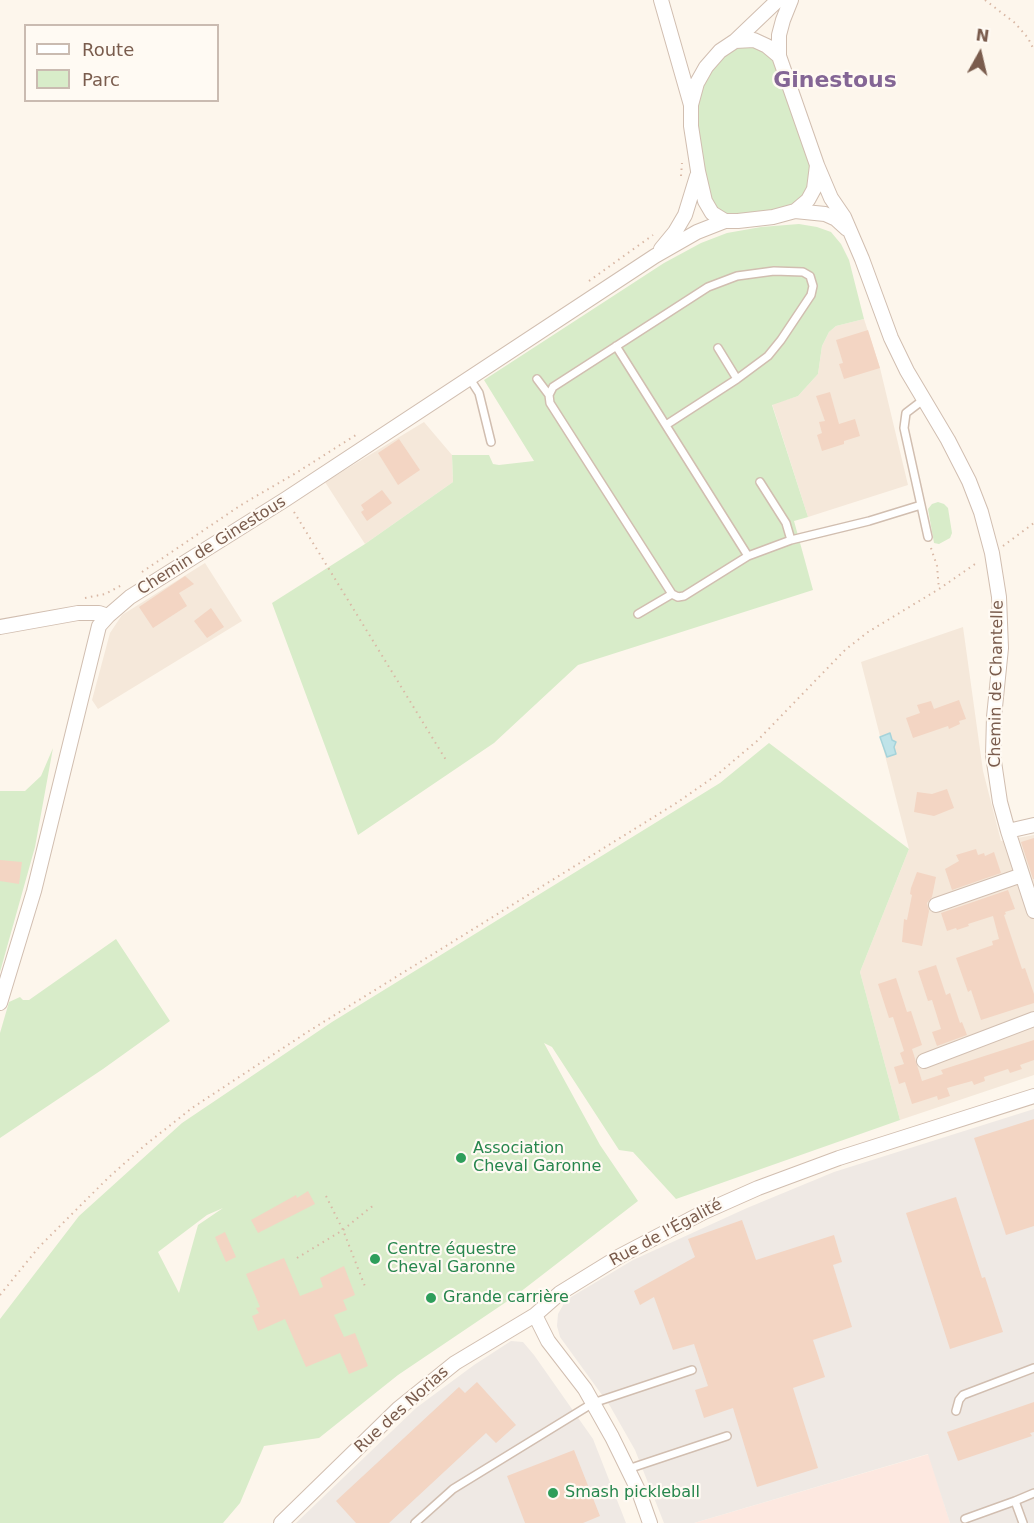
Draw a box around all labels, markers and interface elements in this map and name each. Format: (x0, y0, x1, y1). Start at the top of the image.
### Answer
legend (24, 24, 219, 102)
north arrow (950, 24, 1010, 84)
text: N (975, 25, 991, 46)
text: Route (82, 39, 134, 60)
district label: Ginestous (773, 68, 897, 94)
text: Parc (82, 69, 120, 90)
street label: Chemin de Ginestous (134, 492, 290, 600)
street label: Chemin de Chantelle (986, 600, 1008, 768)
place label: Association Cheval Garonne (473, 1139, 601, 1177)
marker: Association Cheval Garonne (454, 1151, 468, 1165)
street label: Rue de l'Égalité (607, 1195, 725, 1271)
place label: Centre équestre Cheval Garonne (387, 1240, 516, 1278)
marker: Centre équestre Cheval Garonne (368, 1252, 382, 1266)
place label: Grande carrière (443, 1288, 569, 1308)
marker: Grande carrière (424, 1291, 438, 1305)
street label: Rue des Norias (351, 1363, 453, 1457)
place label: Smash pickleball (565, 1483, 700, 1503)
marker: Smash pickleball (546, 1486, 560, 1500)

